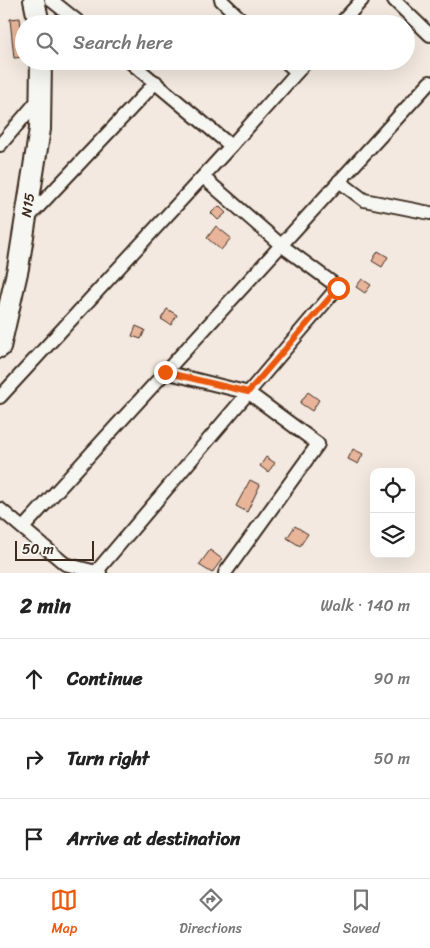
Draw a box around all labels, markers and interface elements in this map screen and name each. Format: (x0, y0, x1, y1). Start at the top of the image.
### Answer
search box (15, 15, 415, 70)
text: Search here (73, 26, 173, 59)
icon: search (33, 29, 61, 57)
street label: N15 (14, 191, 42, 219)
route start (327, 277, 350, 300)
route end (154, 361, 177, 384)
map controls (370, 468, 415, 558)
button: locate (370, 468, 415, 513)
button: layers (370, 513, 415, 558)
text: 50 m (22, 537, 54, 562)
scale bar (15, 538, 94, 561)
text: 2 min (20, 587, 71, 625)
text: Walk · 140 m (321, 591, 410, 620)
text: Continue (67, 662, 143, 695)
text: 90 m (374, 664, 410, 693)
icon: ahead (20, 665, 48, 693)
text: Turn right (67, 742, 149, 775)
text: 50 m (374, 744, 410, 773)
icon: right (20, 745, 48, 773)
text: Arrive at destination (67, 822, 240, 855)
icon: arrive (20, 825, 48, 853)
tab: Map (50, 886, 78, 941)
tab: Directions (179, 886, 242, 941)
tab: Saved (343, 886, 380, 941)

